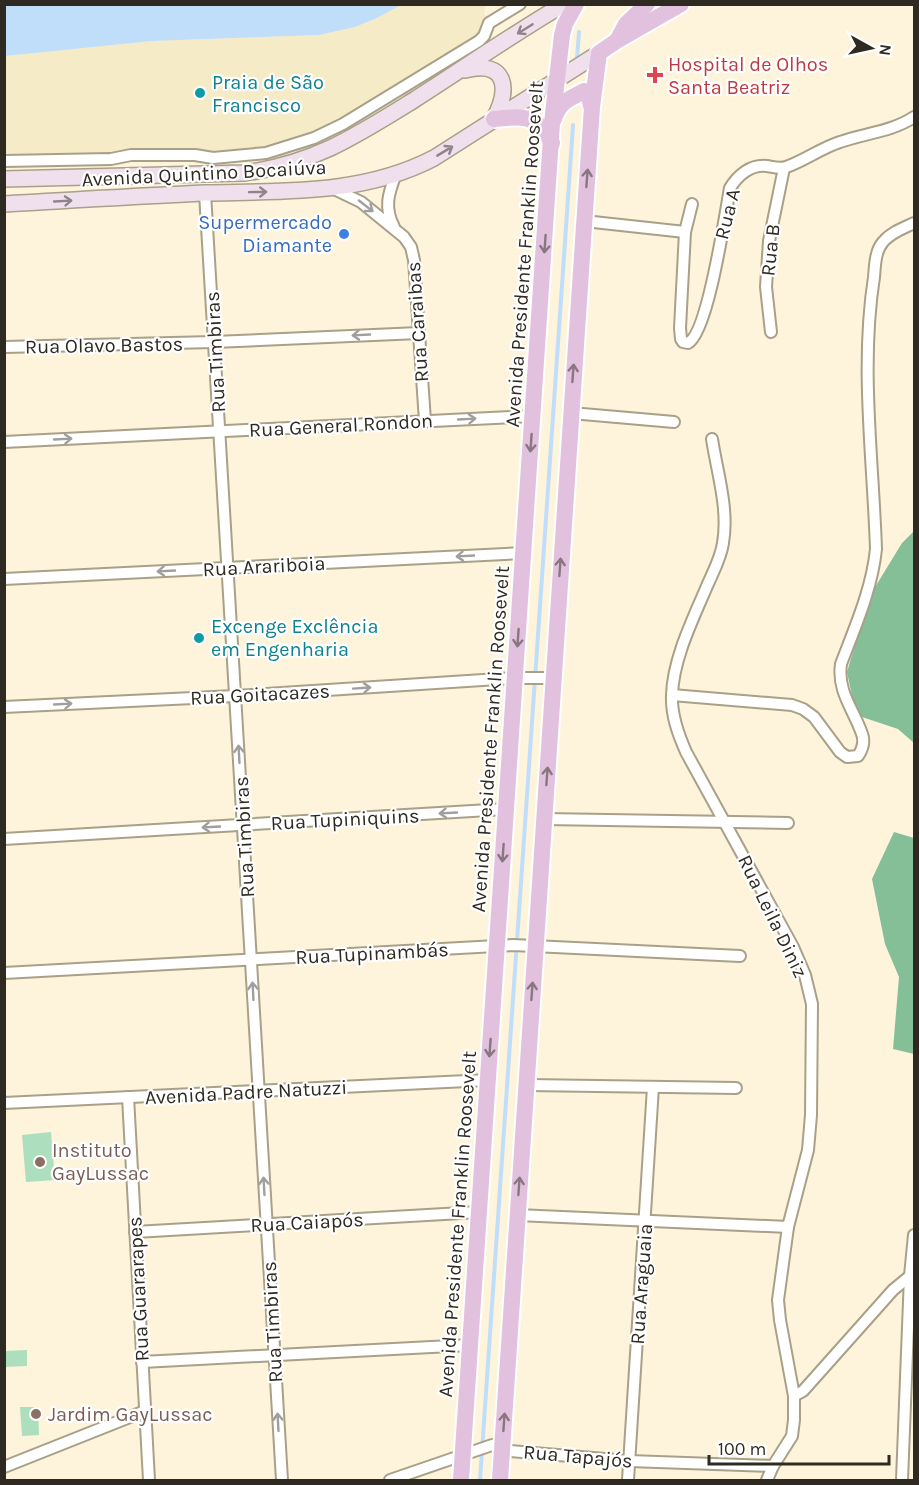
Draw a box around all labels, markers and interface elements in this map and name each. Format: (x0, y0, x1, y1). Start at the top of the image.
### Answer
north arrow (841, 18, 901, 78)
one-way arrow (517, 23, 534, 35)
text: N (875, 43, 896, 57)
place label: Hospital de Olhos Santa Beatriz (668, 53, 828, 99)
marker: Hospital de Olhos Santa Beatriz (646, 66, 664, 84)
place label: Praia de São Francisco (212, 71, 324, 117)
street label: Avenida Presidente Franklin Roosevelt (501, 79, 548, 428)
marker: Praia de São Francisco (193, 86, 207, 100)
one-way arrow (436, 144, 453, 156)
street label: Avenida Quintino Bocaiúva (81, 156, 327, 191)
one-way arrow (581, 169, 592, 189)
street label: Rua A (710, 186, 745, 242)
one-way arrow (247, 187, 267, 198)
one-way arrow (52, 195, 72, 206)
one-way arrow (358, 200, 374, 213)
place label: Supermercado Diamante (198, 211, 332, 257)
street label: Rua B (756, 223, 785, 277)
marker: Supermercado Diamante (337, 227, 351, 241)
one-way arrow (539, 233, 550, 253)
street label: Rua Caraibas (402, 261, 433, 383)
street label: Rua Timbiras (201, 291, 230, 413)
one-way arrow (351, 330, 371, 341)
street label: Rua Olavo Bastos (25, 333, 183, 358)
one-way arrow (568, 363, 579, 383)
street label: Rua General Rondon (248, 409, 434, 442)
one-way arrow (457, 414, 477, 425)
one-way arrow (526, 433, 537, 453)
one-way arrow (52, 434, 72, 445)
one-way arrow (456, 550, 476, 561)
street label: Rua Arariboia (202, 552, 326, 581)
one-way arrow (555, 558, 566, 578)
street label: Avenida Presidente Franklin Roosevelt (467, 564, 514, 913)
one-way arrow (156, 565, 176, 576)
place label: Excenge Exclência em Engenharia (211, 615, 378, 661)
one-way arrow (512, 627, 523, 647)
marker: Excenge Exclência em Engenharia (192, 631, 206, 645)
street label: Rua Goitacazes (190, 679, 331, 710)
one-way arrow (352, 682, 372, 693)
one-way arrow (52, 698, 72, 709)
one-way arrow (233, 745, 244, 765)
one-way arrow (541, 766, 552, 786)
street label: Rua Timbiras (230, 776, 259, 898)
street label: Rua Tupiniquins (270, 804, 420, 835)
one-way arrow (438, 807, 458, 818)
one-way arrow (202, 821, 222, 832)
one-way arrow (498, 843, 509, 863)
street label: Rua Leila Diniz (733, 851, 812, 981)
street label: Rua Tupinambás (295, 938, 449, 969)
one-way arrow (247, 981, 258, 1001)
one-way arrow (527, 982, 538, 1002)
one-way arrow (485, 1037, 496, 1057)
street label: Avenida Presidente Franklin Roosevelt (434, 1049, 481, 1398)
street label: Avenida Padre Natuzzi (144, 1076, 348, 1109)
place label: Instituto GayLussac (52, 1139, 149, 1185)
marker: Instituto GayLussac (33, 1155, 47, 1169)
one-way arrow (258, 1176, 269, 1196)
one-way arrow (514, 1176, 525, 1196)
street label: Rua Caiapós (250, 1208, 364, 1237)
street label: Rua Guararapes (123, 1216, 154, 1362)
street label: Rua Araguaia (626, 1223, 657, 1345)
street label: Rua Timbiras (258, 1261, 287, 1383)
place label: Jardim GayLussac (48, 1403, 213, 1426)
marker: Jardim GayLussac (29, 1407, 43, 1421)
one-way arrow (273, 1413, 284, 1433)
one-way arrow (498, 1413, 509, 1433)
scale bar (709, 1428, 889, 1466)
text: 100 m (718, 1438, 766, 1460)
street label: Rua Tapajós (522, 1440, 634, 1473)

